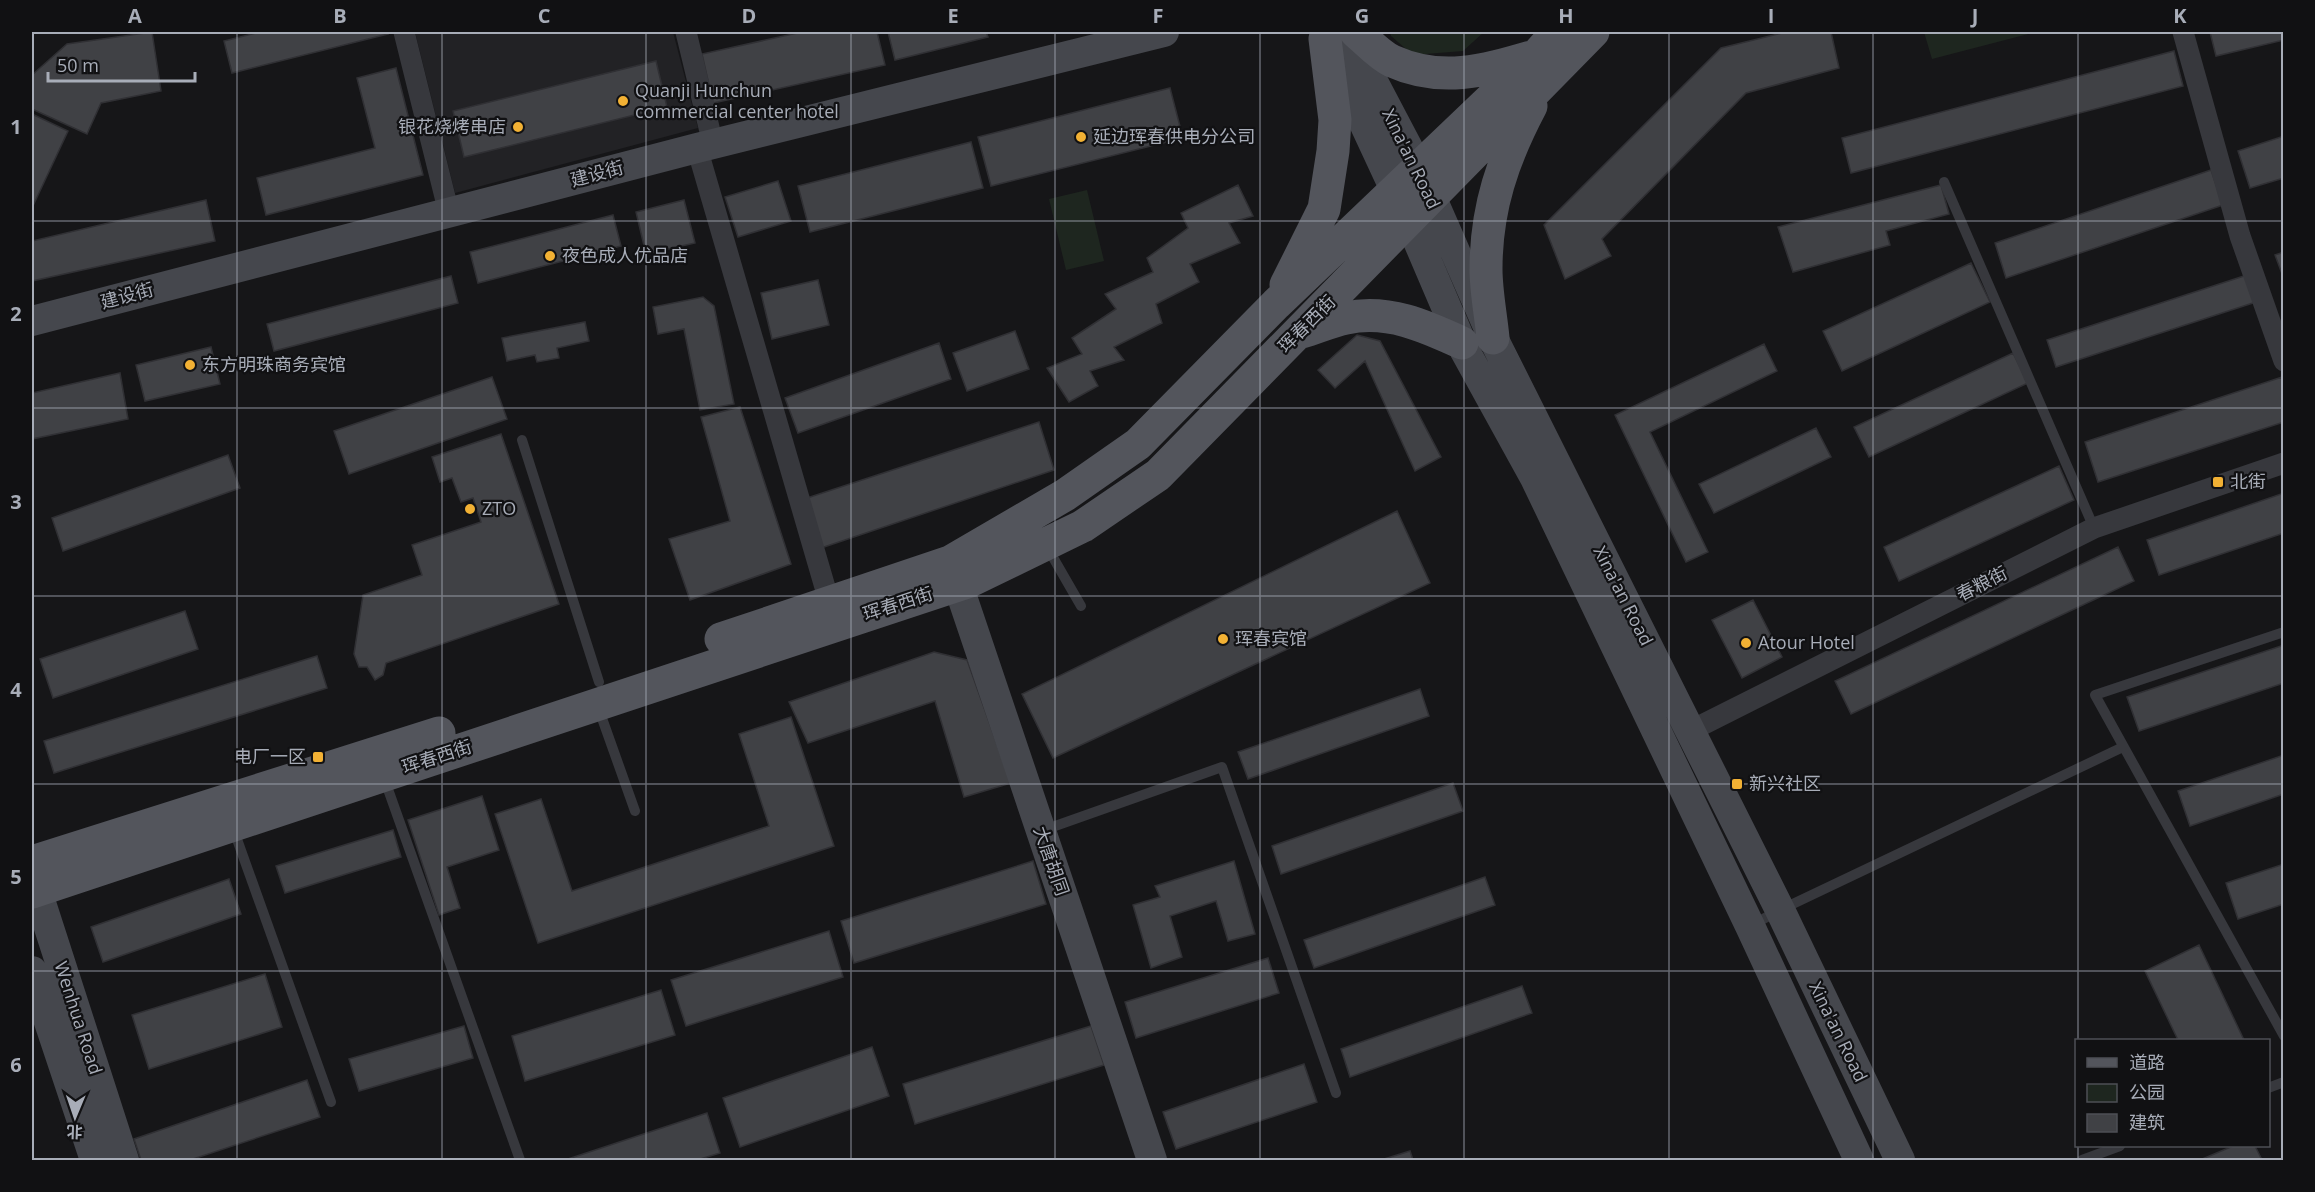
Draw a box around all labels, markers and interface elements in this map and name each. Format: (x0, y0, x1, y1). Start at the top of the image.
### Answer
text: A (128, 2, 142, 29)
text: B (333, 2, 347, 29)
text: C (538, 2, 551, 29)
text: D (742, 2, 756, 29)
text: E (947, 2, 959, 29)
text: F (1153, 2, 1163, 29)
text: G (1355, 2, 1369, 29)
text: H (1558, 2, 1574, 29)
text: I (1768, 2, 1774, 29)
text: J (1970, 2, 1978, 29)
text: K (2173, 2, 2187, 29)
scale bar (48, 45, 195, 83)
text: 50 m (57, 53, 99, 77)
place label: Quanji Hunchun commercial center hotel (635, 78, 839, 123)
marker: Quanji Hunchun commercial center hotel (616, 94, 630, 108)
street label: Xina'an Road (1377, 104, 1446, 213)
text: 1 (10, 113, 22, 140)
place label: 银花烧烤串店 (398, 114, 506, 138)
marker: 银花烧烤串店 (511, 120, 525, 134)
place label: 延边珲春供电分公司 (1093, 124, 1255, 148)
marker: 延边珲春供电分公司 (1074, 130, 1088, 144)
street label: 建设街 (568, 154, 626, 192)
place label: 夜色成人优品店 (562, 243, 688, 267)
marker: 夜色成人优品店 (543, 249, 557, 263)
street label: 建设街 (98, 276, 156, 314)
street label: 珲春西街 (1272, 289, 1340, 357)
text: 2 (10, 300, 22, 327)
place label: 东方明珠商务宾馆 (202, 352, 346, 376)
marker: 东方明珠商务宾馆 (183, 358, 197, 372)
place label: 北街 (2230, 469, 2266, 493)
marker: 北街 (2211, 475, 2225, 489)
text: 3 (10, 488, 22, 515)
place label: ZTO (482, 496, 516, 520)
marker: ZTO (463, 502, 477, 516)
street label: Xina'an Road (1589, 542, 1659, 649)
street label: 春粮街 (1952, 560, 2011, 606)
street label: 珲春西街 (860, 581, 936, 626)
place label: 珲春宾馆 (1235, 626, 1307, 650)
place label: Atour Hotel (1758, 630, 1855, 654)
marker: 珲春宾馆 (1216, 632, 1230, 646)
marker: Atour Hotel (1739, 636, 1753, 650)
text: 4 (10, 676, 22, 703)
street label: 珲春西街 (399, 734, 475, 779)
place label: 电厂一区 (234, 744, 306, 768)
marker: 电厂一区 (311, 750, 325, 764)
place label: 新兴社区 (1749, 771, 1821, 795)
marker: 新兴社区 (1730, 777, 1744, 791)
street label: 大唐胡同 (1029, 823, 1075, 899)
text: 5 (10, 863, 22, 890)
street label: Wenhua Road (49, 958, 109, 1077)
street label: Xina'an Road (1804, 977, 1873, 1086)
legend (2075, 1039, 2270, 1147)
text: 道路 (2129, 1050, 2165, 1074)
text: 6 (10, 1051, 22, 1078)
text: 公园 (2129, 1080, 2165, 1104)
north arrow (45, 1087, 105, 1147)
text: 建筑 (2129, 1110, 2165, 1134)
text: 北 (66, 1121, 83, 1143)

